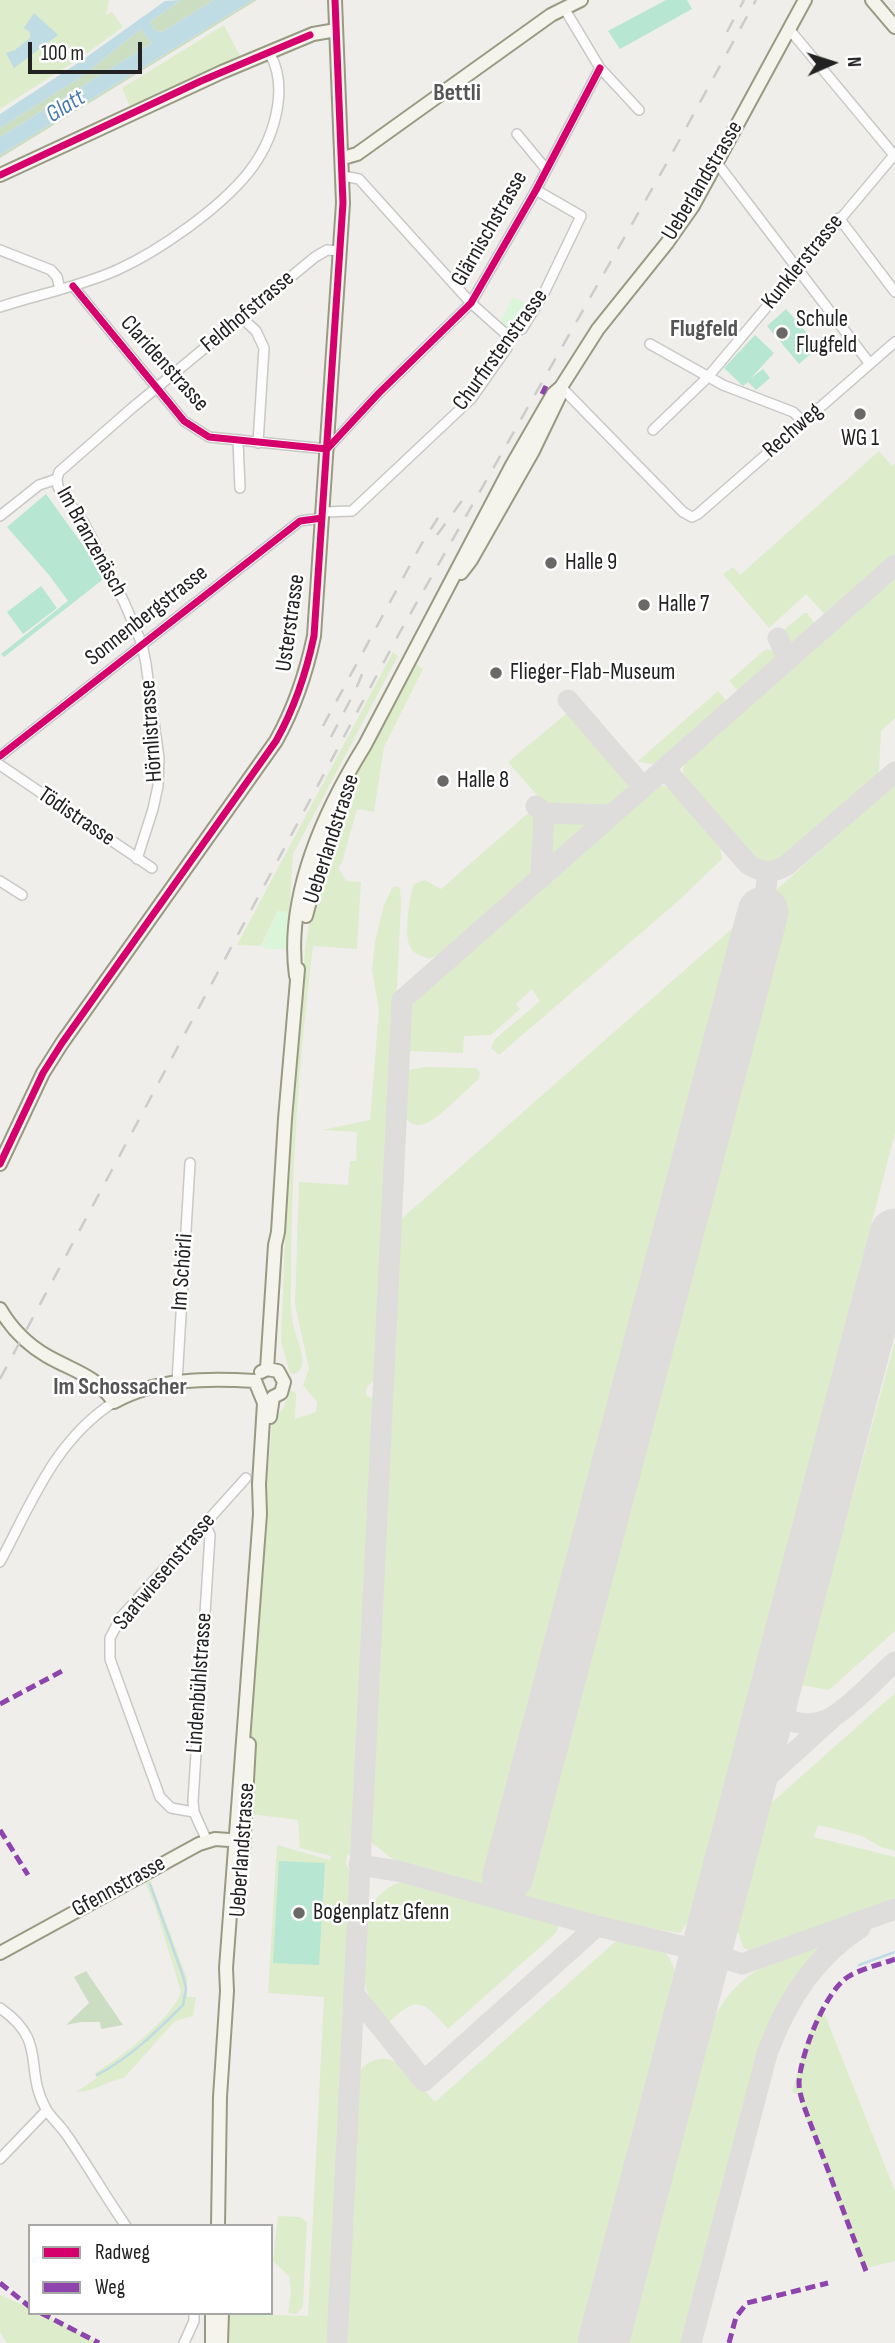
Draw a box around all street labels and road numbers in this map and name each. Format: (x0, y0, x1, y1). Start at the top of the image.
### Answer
street label: Ueberlandstrasse (657, 116, 749, 246)
street label: Glärnischstrasse (446, 166, 534, 292)
street label: Kunklerstrasse (756, 209, 850, 315)
street label: Feldhofstrasse (196, 265, 300, 359)
street label: Churfirstenstrasse (448, 284, 554, 416)
street label: Claridenstrasse (114, 310, 214, 418)
street label: Rechweg (758, 398, 828, 464)
street label: Im Branzenäsch (49, 482, 133, 602)
street label: Sonnenbergstrasse (80, 560, 214, 672)
street label: Usterstrasse (271, 573, 311, 673)
street label: Hörnlistrasse (135, 679, 169, 783)
street label: Ueberlandstrasse (298, 771, 366, 907)
street label: Tödistrasse (32, 781, 120, 853)
street label: Im Schörli (167, 1233, 199, 1311)
street label: Saatwiesenstrasse (108, 1508, 222, 1636)
street label: Lindenbühlstrasse (181, 1612, 219, 1754)
street label: Ueberlandstrasse (225, 1782, 261, 1918)
street label: Gfennstrasse (68, 1850, 170, 1924)

